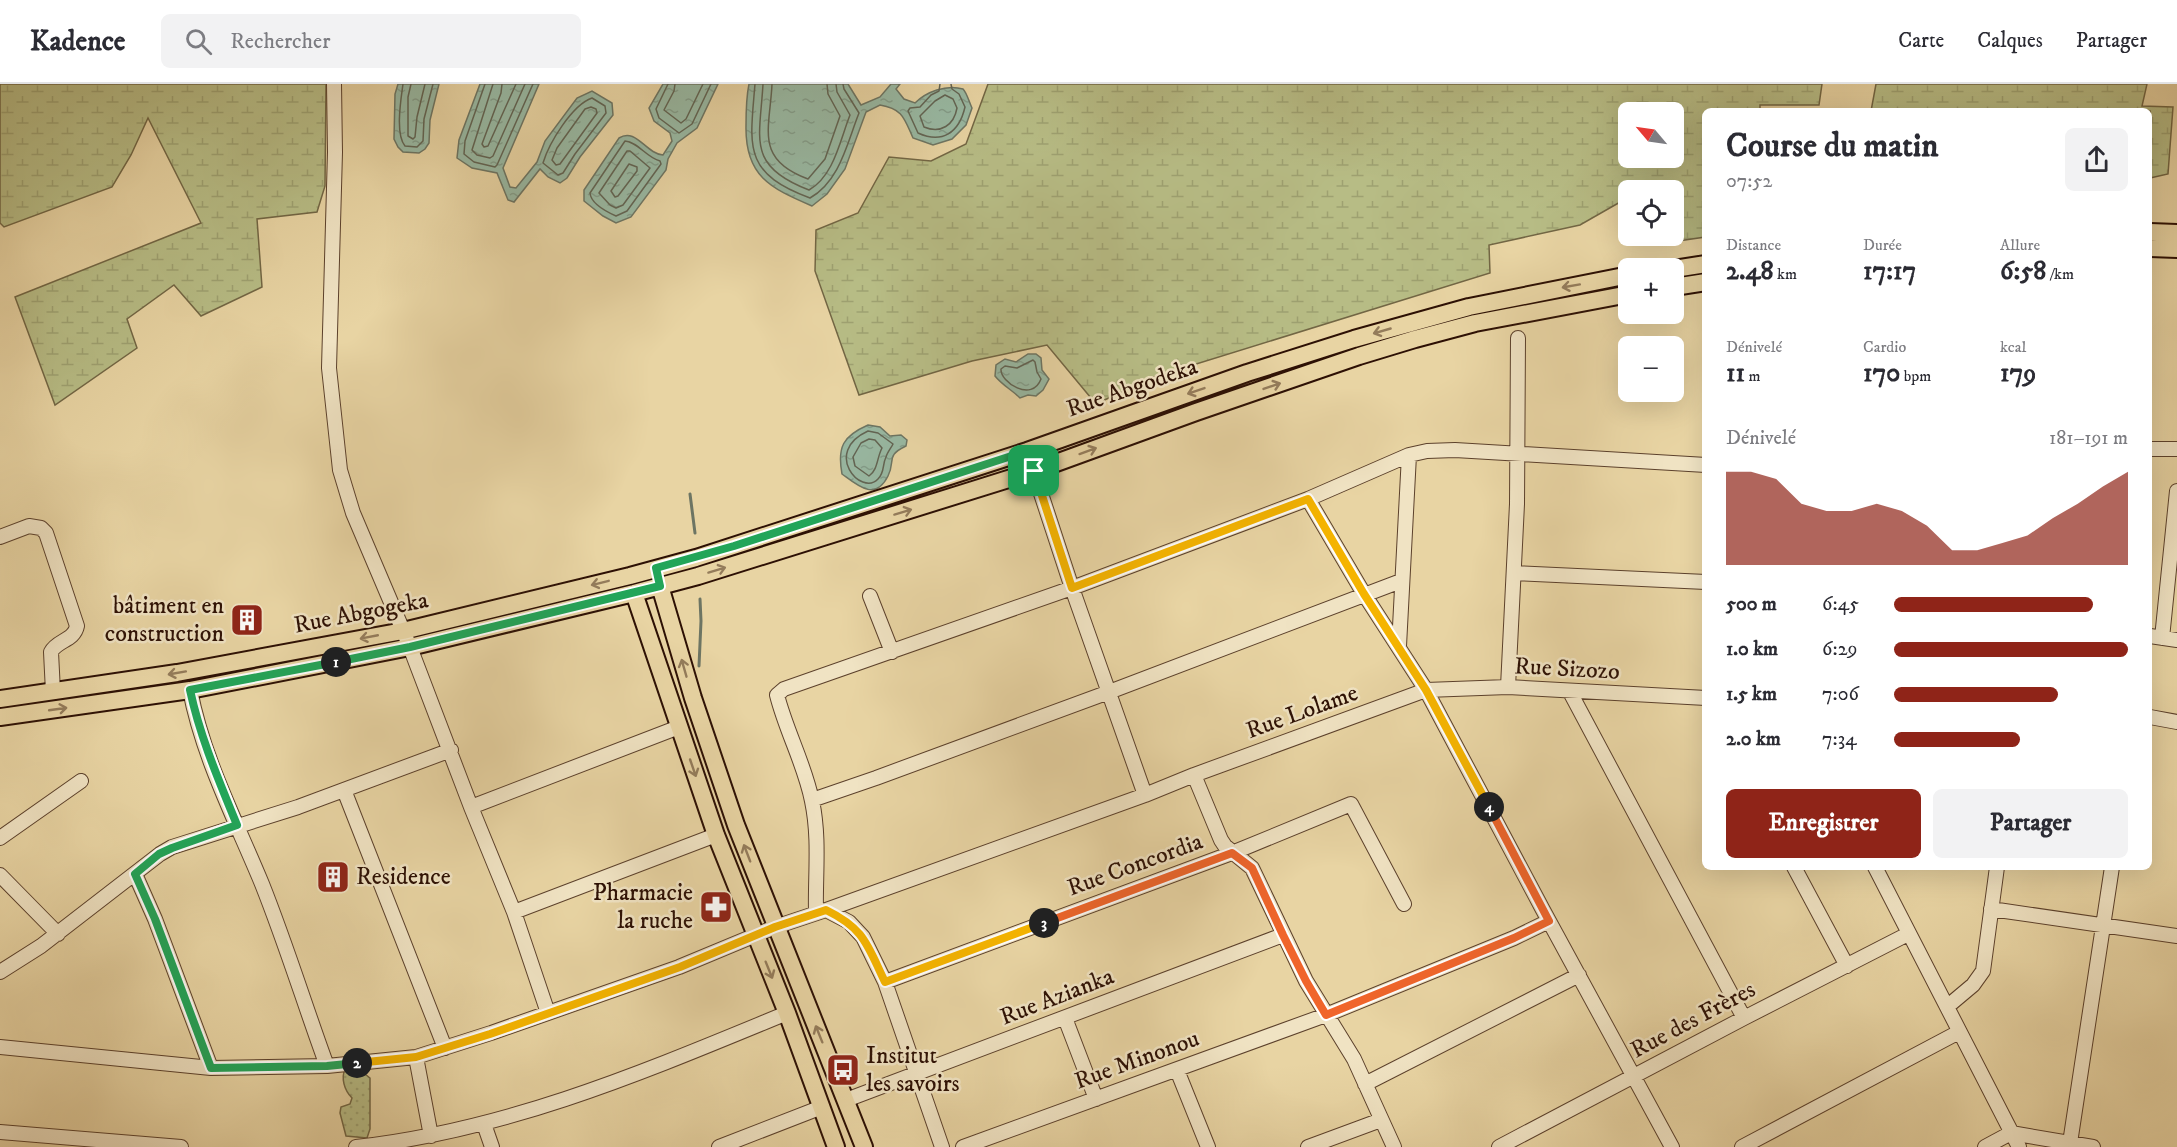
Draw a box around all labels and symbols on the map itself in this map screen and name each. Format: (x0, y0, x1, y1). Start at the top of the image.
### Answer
north arrow (1618, 102, 1684, 168)
one-way arrow (1562, 281, 1582, 292)
one-way arrow (1373, 326, 1392, 337)
street label: Rue Abgodeka (1063, 351, 1202, 424)
one-way arrow (1262, 380, 1281, 391)
one-way arrow (1187, 386, 1206, 397)
pin (1008, 445, 1059, 496)
one-way arrow (1078, 445, 1097, 456)
one-way arrow (893, 506, 912, 517)
one-way arrow (707, 564, 726, 575)
one-way arrow (590, 578, 609, 590)
street label: Rue Abgogeka (291, 585, 432, 641)
place label: bâtiment en construction (105, 591, 224, 649)
building icon: bâtiment en construction (229, 602, 265, 638)
one-way arrow (360, 632, 379, 643)
pin: 1 (321, 647, 351, 677)
street label: Rue Sizozo (1514, 651, 1620, 687)
one-way arrow (678, 659, 689, 678)
one-way arrow (168, 667, 188, 678)
street label: Rue Lolame (1242, 678, 1362, 746)
one-way arrow (48, 704, 67, 715)
one-way arrow (688, 758, 699, 777)
pin: 4 (1474, 792, 1504, 822)
street label: Rue Concordia (1063, 826, 1208, 903)
one-way arrow (741, 844, 752, 863)
building icon: Residence (315, 859, 351, 895)
place label: Residence (356, 862, 451, 892)
place label: Pharmacie la ruche (593, 878, 693, 936)
pharmacy icon: Pharmacie la ruche (698, 889, 734, 925)
pin: 3 (1029, 908, 1059, 938)
one-way arrow (764, 960, 775, 979)
street label: Rue Azianka (996, 961, 1119, 1032)
street label: Rue des Frères (1625, 975, 1761, 1065)
street label: Rue Minonou (1071, 1024, 1203, 1096)
one-way arrow (813, 1025, 824, 1044)
place label: Institut les savoirs (866, 1041, 960, 1099)
pin: 2 (342, 1048, 372, 1078)
bus stop icon: Institut les savoirs (825, 1052, 861, 1088)

